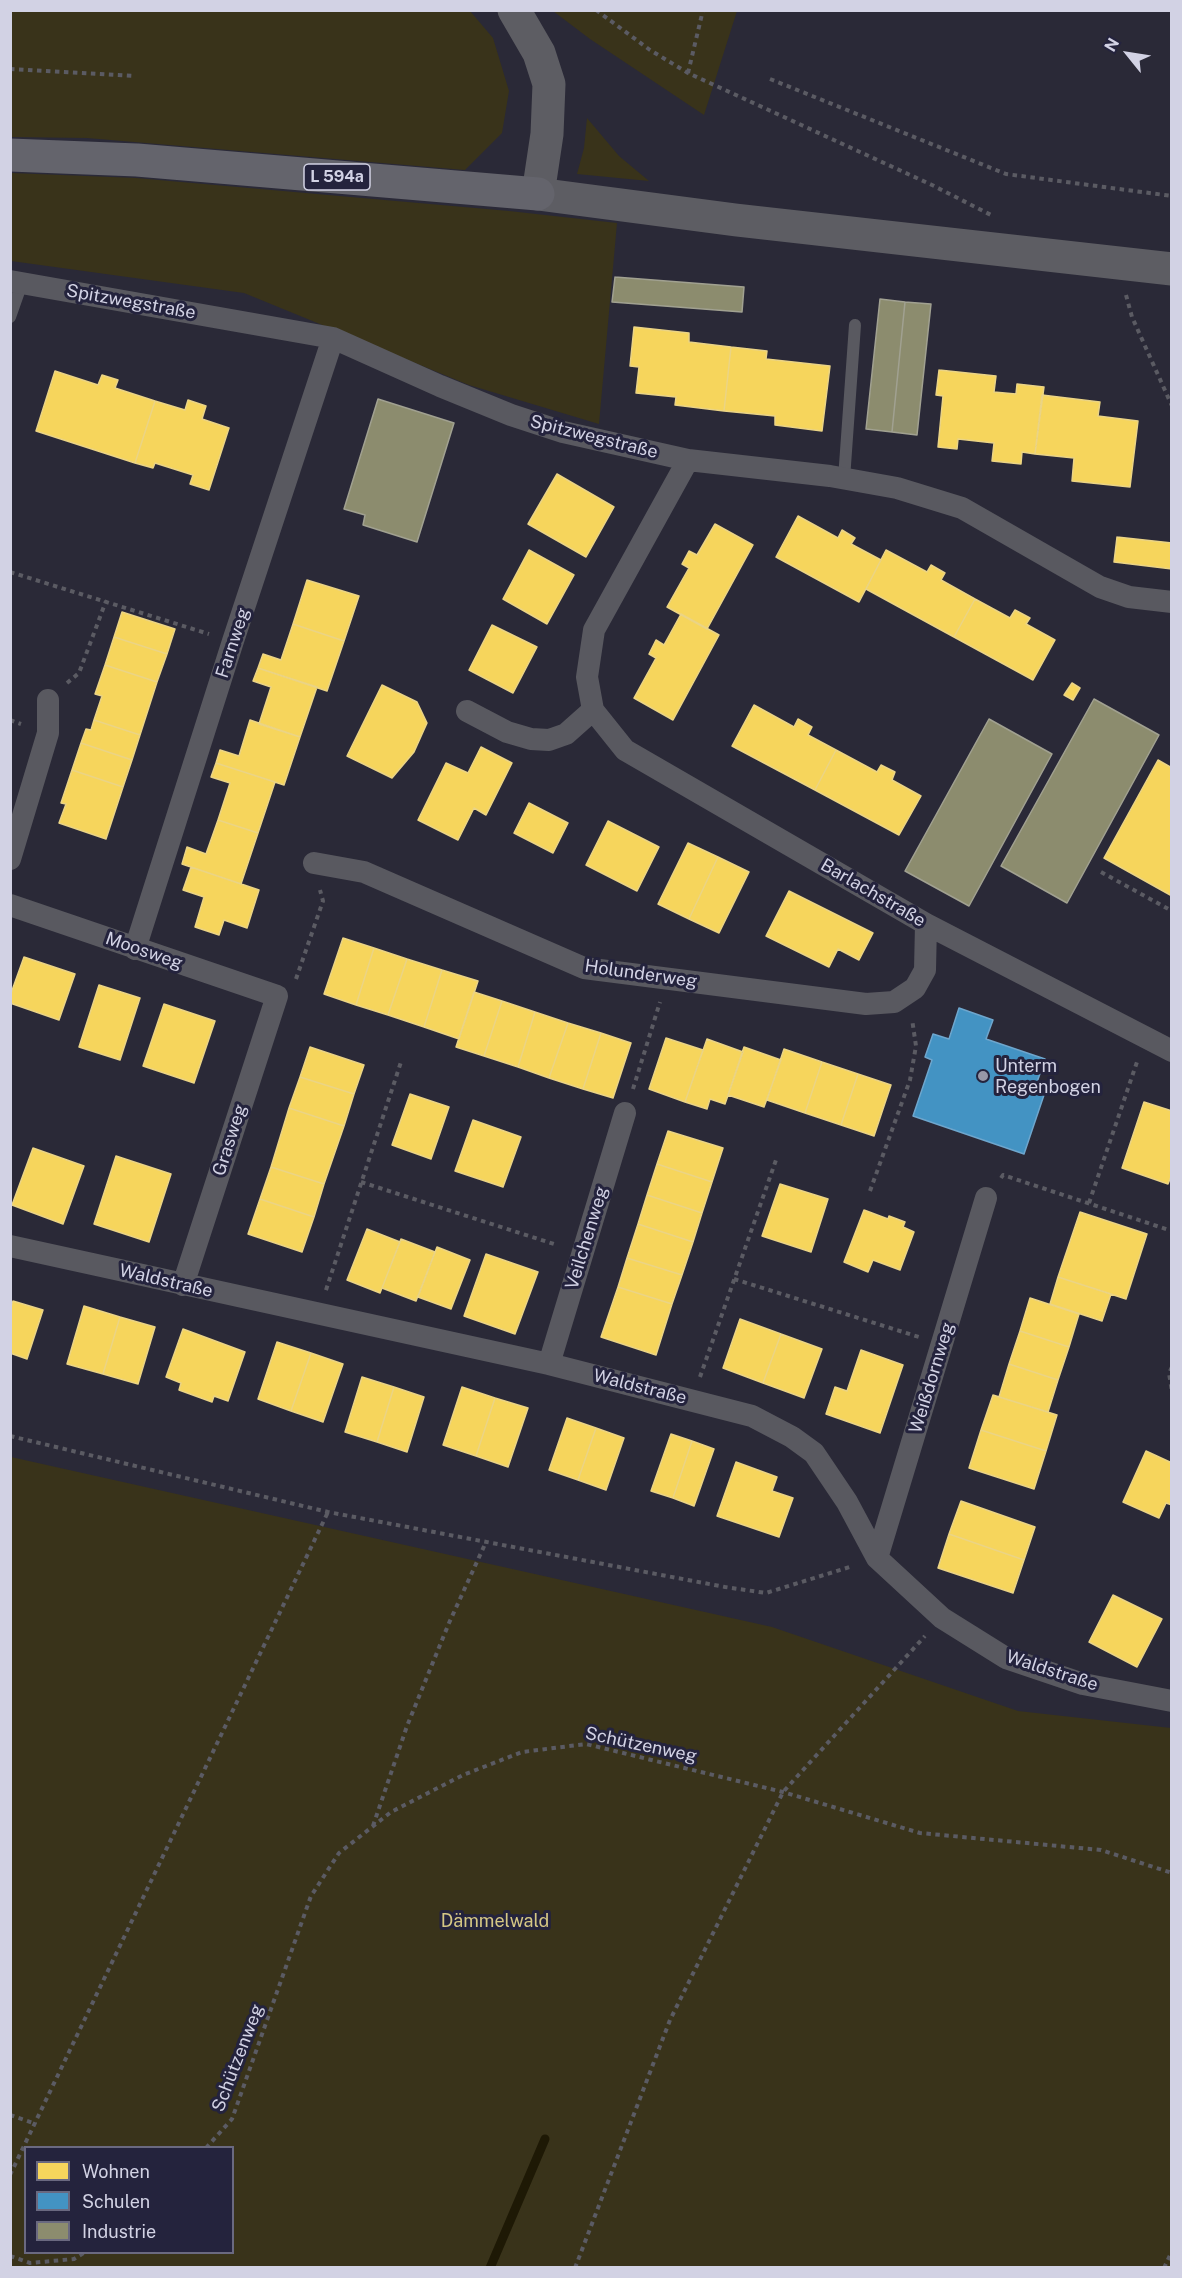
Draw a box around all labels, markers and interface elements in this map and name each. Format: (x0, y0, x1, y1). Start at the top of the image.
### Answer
north arrow (1098, 24, 1158, 84)
text: N (1101, 35, 1123, 55)
road number: L 594a (304, 164, 370, 190)
street label: Spitzwegstraße (65, 280, 197, 324)
street label: Spitzwegstraße (528, 411, 660, 463)
street label: Farnweg (211, 605, 255, 681)
street label: Barlachstraße (817, 854, 929, 932)
street label: Moosweg (102, 928, 186, 974)
street label: Holunderweg (583, 955, 699, 993)
place label: Unterm Regenbogen (995, 1055, 1101, 1098)
marker: Unterm Regenbogen (976, 1069, 990, 1083)
street label: Grasweg (208, 1101, 252, 1179)
street label: Veilchenweg (561, 1184, 613, 1292)
street label: Waldstraße (117, 1260, 215, 1302)
street label: Weißdornweg (905, 1320, 959, 1436)
street label: Waldstraße (591, 1365, 689, 1409)
street label: Waldstraße (1003, 1646, 1101, 1696)
street label: Schützenweg (583, 1723, 699, 1767)
park label: Dämmelwald (441, 1910, 549, 1932)
street label: Schützenweg (208, 2001, 268, 2115)
legend (24, 2146, 234, 2254)
text: Wohnen (82, 2161, 150, 2182)
text: Schulen (82, 2191, 150, 2212)
text: Industrie (82, 2221, 156, 2242)

